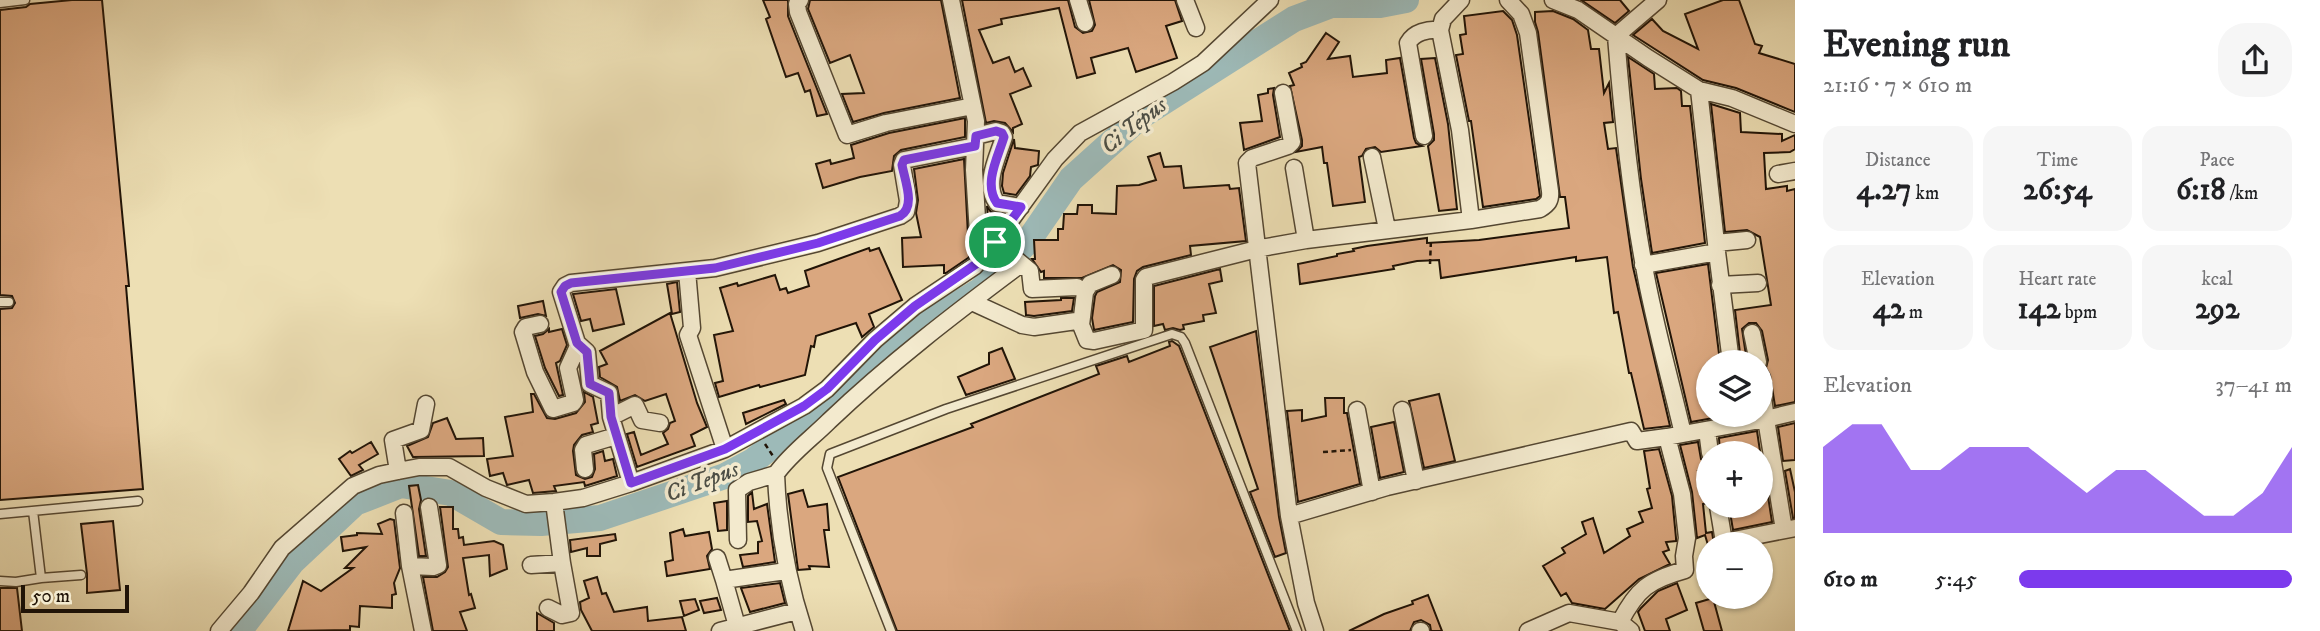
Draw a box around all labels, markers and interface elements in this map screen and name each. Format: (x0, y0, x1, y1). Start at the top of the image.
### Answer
text: Evening run (1823, 21, 2010, 69)
button: share (2218, 23, 2292, 97)
text: 21:16 · 7 × 610 m (1823, 71, 1972, 100)
water label: Ci Tepus (1095, 90, 1174, 161)
text: Distance (1865, 149, 1931, 172)
text: Time (2037, 149, 2078, 172)
text: Pace (2200, 149, 2235, 172)
text: 4.27 (1856, 172, 1911, 209)
text: 26:54 (2023, 172, 2092, 209)
text: 6:18 (2176, 172, 2225, 209)
text: km (1911, 182, 1939, 205)
text: /km (2225, 182, 2258, 205)
pin (965, 212, 1025, 272)
icon: arrive (976, 223, 1014, 261)
text: Elevation (1861, 268, 1935, 291)
text: Heart rate (2019, 268, 2096, 291)
text: kcal (2202, 268, 2233, 291)
text: 42 (1873, 291, 1905, 328)
text: 142 (2018, 291, 2061, 328)
text: 292 (2195, 291, 2239, 328)
text: m (1905, 301, 1923, 324)
text: bpm (2061, 301, 2097, 324)
map controls (1696, 350, 1773, 609)
button: layers (1696, 350, 1773, 427)
text: Elevation (1823, 371, 1912, 400)
text: 37–41 m (2215, 371, 2292, 400)
button: + (1696, 441, 1773, 518)
water label: Ci Tepus (661, 454, 744, 509)
button: − (1696, 532, 1773, 609)
text: 610 m (1823, 565, 1878, 594)
text: 5:45 (1935, 565, 1977, 594)
scale bar (21, 582, 130, 614)
text: 50 m (32, 585, 70, 608)

